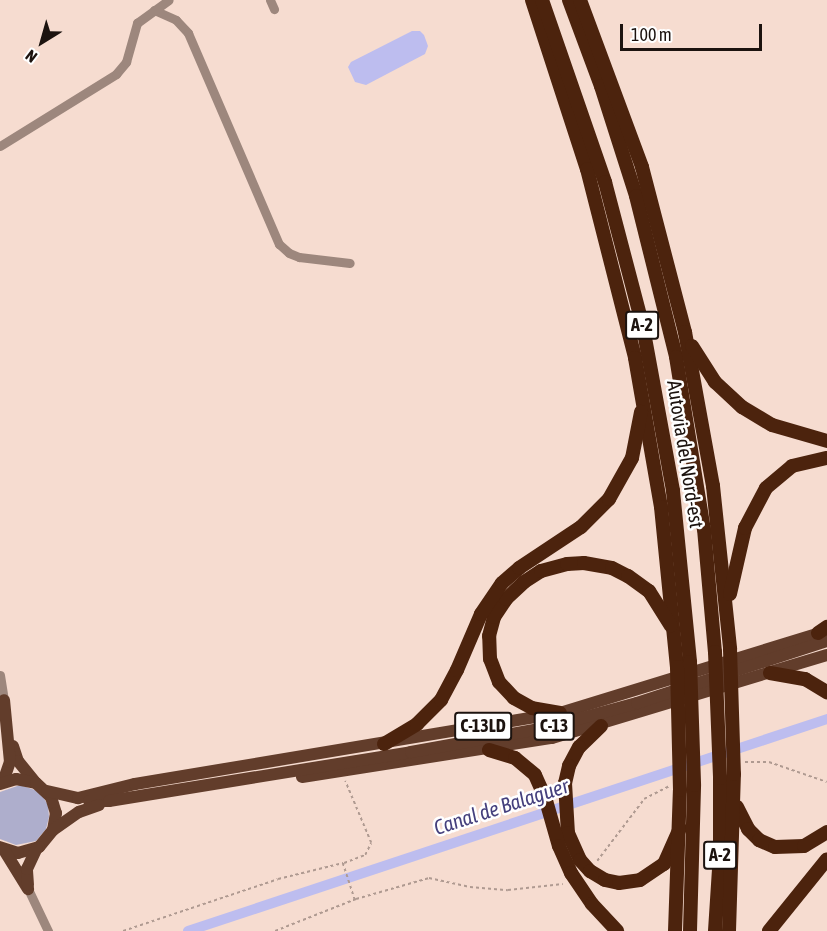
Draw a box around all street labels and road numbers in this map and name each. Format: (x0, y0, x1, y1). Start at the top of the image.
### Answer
road number: A-2 (624, 310, 660, 340)
street label: Autovia del Nord-est (662, 378, 710, 530)
road number: C-13LD (453, 711, 513, 741)
road number: C-13 (533, 711, 575, 741)
road number: A-2 (702, 840, 738, 870)

